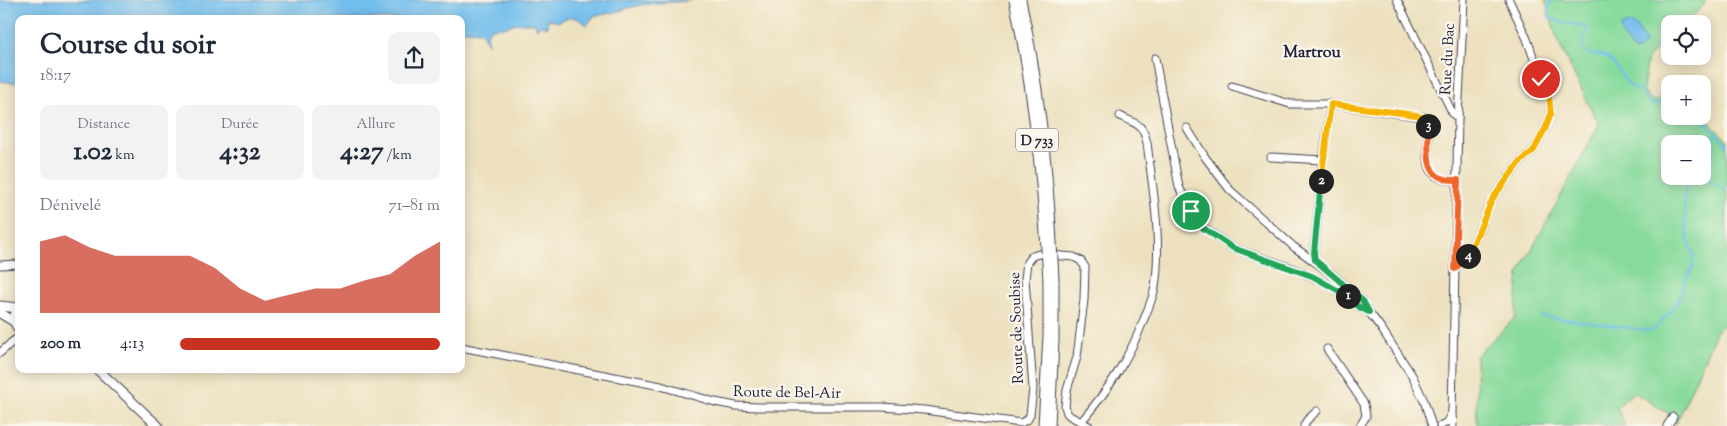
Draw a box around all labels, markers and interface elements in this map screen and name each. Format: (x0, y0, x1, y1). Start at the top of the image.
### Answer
map controls (1661, 15, 1711, 185)
button: locate (1661, 15, 1711, 65)
street label: Rue du Bac (1436, 22, 1461, 96)
text: Course du soir (40, 26, 216, 66)
button: share (388, 32, 440, 84)
district label: Martrou (1283, 42, 1341, 65)
pin (1520, 58, 1562, 100)
text: 18:17 (40, 65, 71, 88)
icon: check (1527, 65, 1555, 93)
button: + (1661, 75, 1711, 125)
pin: 3 (1416, 114, 1440, 138)
text: Distance (78, 115, 130, 135)
text: Durée (221, 115, 259, 135)
text: Allure (357, 115, 395, 135)
text: 3 (1426, 116, 1431, 136)
road number: D 733 (1016, 128, 1058, 152)
text: 1.02 (73, 135, 112, 171)
text: 4:32 (220, 135, 260, 171)
text: 4:27 (340, 135, 384, 171)
button: − (1661, 135, 1711, 185)
text: km (112, 146, 135, 166)
text: /km (384, 146, 412, 166)
pin: 2 (1308, 168, 1334, 194)
text: 2 (1318, 171, 1325, 191)
pin (1170, 190, 1212, 232)
text: Dénivelé (40, 195, 101, 218)
text: 71–81 m (389, 195, 440, 218)
icon: arrive (1177, 197, 1205, 225)
pin: 4 (1456, 244, 1480, 268)
text: 4 (1465, 246, 1472, 266)
street label: Route de Soubise (1005, 272, 1030, 384)
pin: 1 (1336, 284, 1360, 308)
text: 1 (1346, 286, 1351, 306)
text: 200 m (40, 333, 81, 356)
text: 4:13 (120, 333, 144, 356)
street label: Route de Bel-Air (733, 382, 841, 405)

